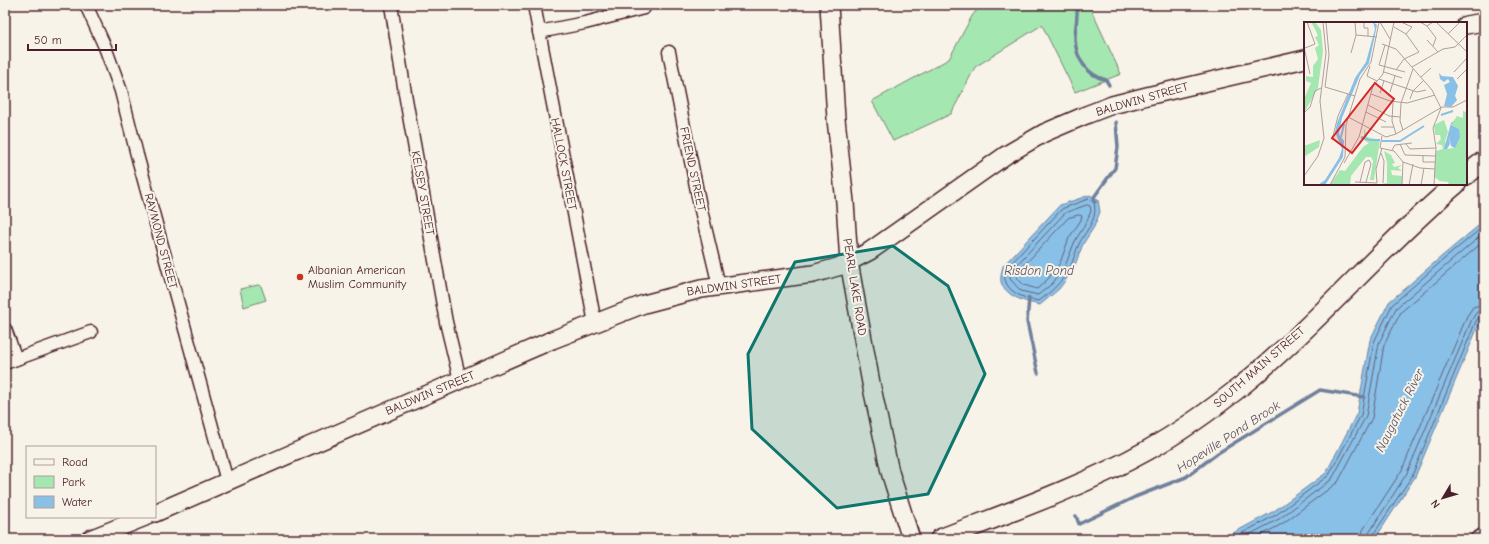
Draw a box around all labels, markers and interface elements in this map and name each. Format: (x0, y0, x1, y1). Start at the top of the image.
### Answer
inset map (1304, 22, 1467, 185)
scale bar (28, 26, 116, 52)
text: 50 m (34, 33, 62, 47)
street label: BALDWIN STREET (1094, 79, 1191, 119)
street label: HALLOCK STREET (548, 117, 580, 212)
street label: FRIEND STREET (677, 125, 709, 213)
street label: KELSEY STREET (409, 150, 437, 237)
street label: RAYMOND STREET (141, 192, 181, 291)
street label: PEARL LAKE ROAD (840, 237, 870, 337)
place label: Albanian American Muslim Community (308, 263, 407, 291)
water label: Risdon Pond (1004, 263, 1075, 278)
street label: BALDWIN STREET (686, 271, 783, 299)
marker: Albanian American Muslim Community (295, 272, 305, 282)
street label: SOUTH MAIN STREET (1211, 323, 1308, 410)
water label: Naugatuck River (1372, 365, 1427, 454)
street label: BALDWIN STREET (383, 368, 477, 418)
water label: Hopeville Pond Brook (1174, 397, 1283, 475)
legend (26, 446, 156, 518)
text: Road (62, 455, 88, 469)
text: Park (62, 475, 85, 489)
north arrow (1423, 478, 1463, 518)
text: Water (62, 495, 92, 509)
text: N (1428, 497, 1443, 511)

